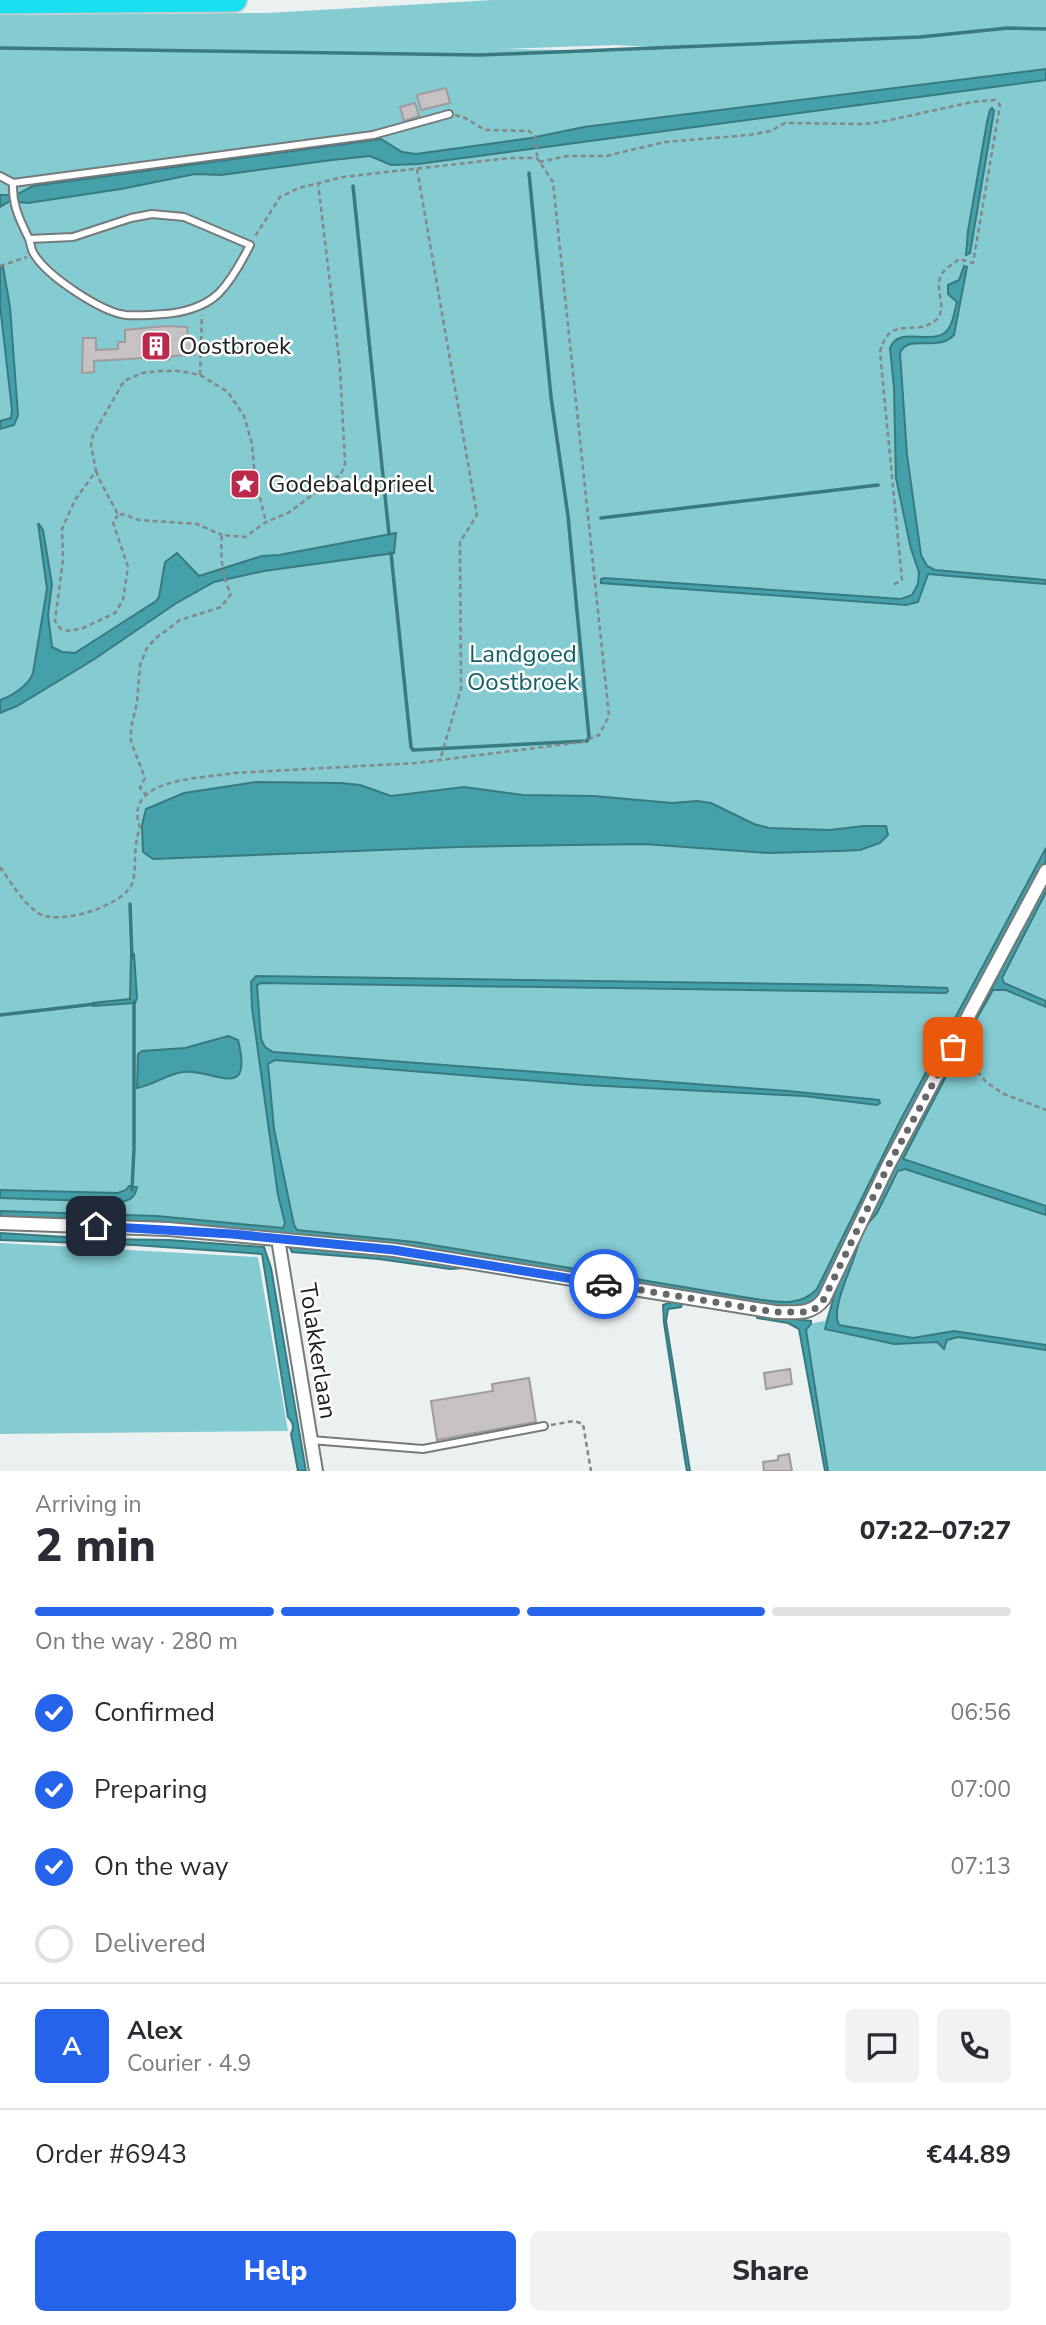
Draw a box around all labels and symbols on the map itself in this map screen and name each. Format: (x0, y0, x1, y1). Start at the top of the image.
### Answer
building icon: Oostbroek (139, 329, 173, 363)
place label: Oostbroek (179, 330, 292, 362)
place icon: Godebaldprieel (228, 467, 262, 501)
place label: Godebaldprieel (268, 468, 434, 500)
park label: Landgoed Oostbroek (467, 638, 580, 698)
pin (923, 1017, 983, 1077)
pin (66, 1196, 126, 1256)
courier (569, 1249, 639, 1319)
street label: Tolakkerlaan (291, 1281, 345, 1421)

